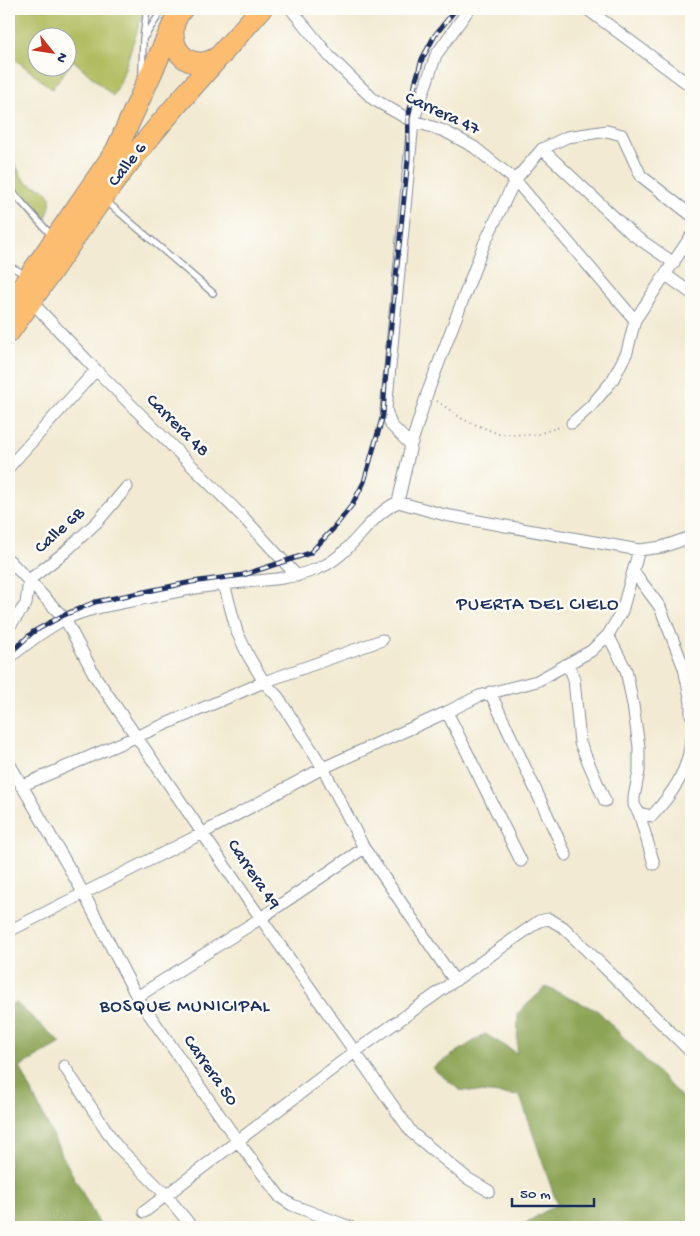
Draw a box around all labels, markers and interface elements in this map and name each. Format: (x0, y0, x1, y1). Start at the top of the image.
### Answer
north arrow (28, 28, 78, 78)
text: N (51, 49, 71, 65)
street label: Carrera 47 (401, 88, 483, 141)
street label: Calle 6 (104, 138, 152, 191)
street label: Carrera 48 (141, 390, 213, 462)
street label: Calle 6B (31, 503, 90, 559)
district label: PUERTA DEL CIELO (455, 594, 620, 617)
street label: Carrera 49 (222, 836, 284, 914)
district label: BOSQUE MUNICIPAL (99, 996, 270, 1019)
street label: Carrera 50 (178, 1031, 242, 1111)
scale bar (512, 1176, 595, 1208)
text: 50 m (520, 1186, 551, 1204)

